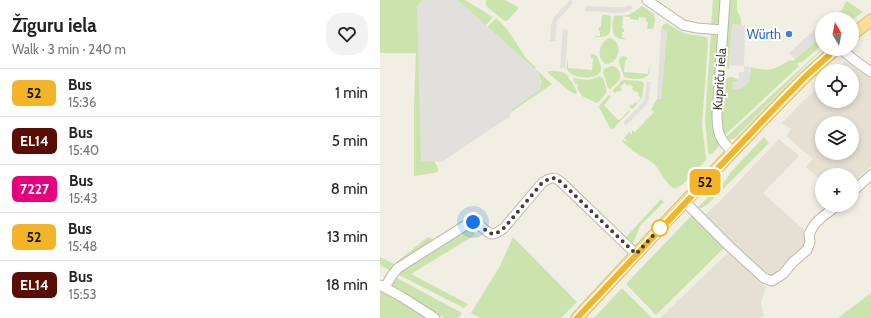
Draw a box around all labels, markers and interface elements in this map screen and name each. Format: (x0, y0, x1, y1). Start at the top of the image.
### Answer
north arrow (815, 12, 859, 56)
map controls (815, 12, 859, 212)
button: heart (326, 13, 368, 55)
text: Žīguru iela (12, 14, 97, 37)
place label: Würth (747, 26, 781, 42)
marker: Würth (784, 29, 794, 39)
text: Walk · 3 min · 240 m (12, 41, 126, 57)
street label: Kupriču iela (709, 47, 729, 111)
button: locate (815, 64, 859, 108)
text: Bus (68, 76, 92, 94)
text: 52 (27, 84, 41, 102)
text: 1 min (335, 84, 368, 102)
text: 15:36 (68, 94, 96, 110)
button: layers (815, 116, 859, 160)
text: Bus (69, 124, 93, 142)
text: EL14 (20, 132, 49, 150)
text: 5 min (332, 132, 368, 150)
text: 15:40 (69, 142, 99, 158)
button: + (815, 168, 859, 212)
line badge: 52 (687, 169, 723, 195)
text: Bus (69, 172, 93, 190)
text: 52 (698, 173, 712, 191)
text: 7227 (20, 180, 49, 198)
text: 8 min (331, 180, 368, 198)
text: 15:43 (69, 190, 98, 206)
your location (463, 212, 483, 232)
unlabelled marker (651, 219, 669, 237)
text: Bus (68, 220, 92, 238)
text: 52 (27, 228, 41, 246)
text: 13 min (327, 228, 368, 246)
text: 15:48 (68, 238, 97, 254)
text: Bus (69, 268, 93, 286)
text: EL14 (20, 276, 49, 294)
text: 18 min (326, 276, 368, 294)
text: 15:53 (69, 286, 97, 302)

